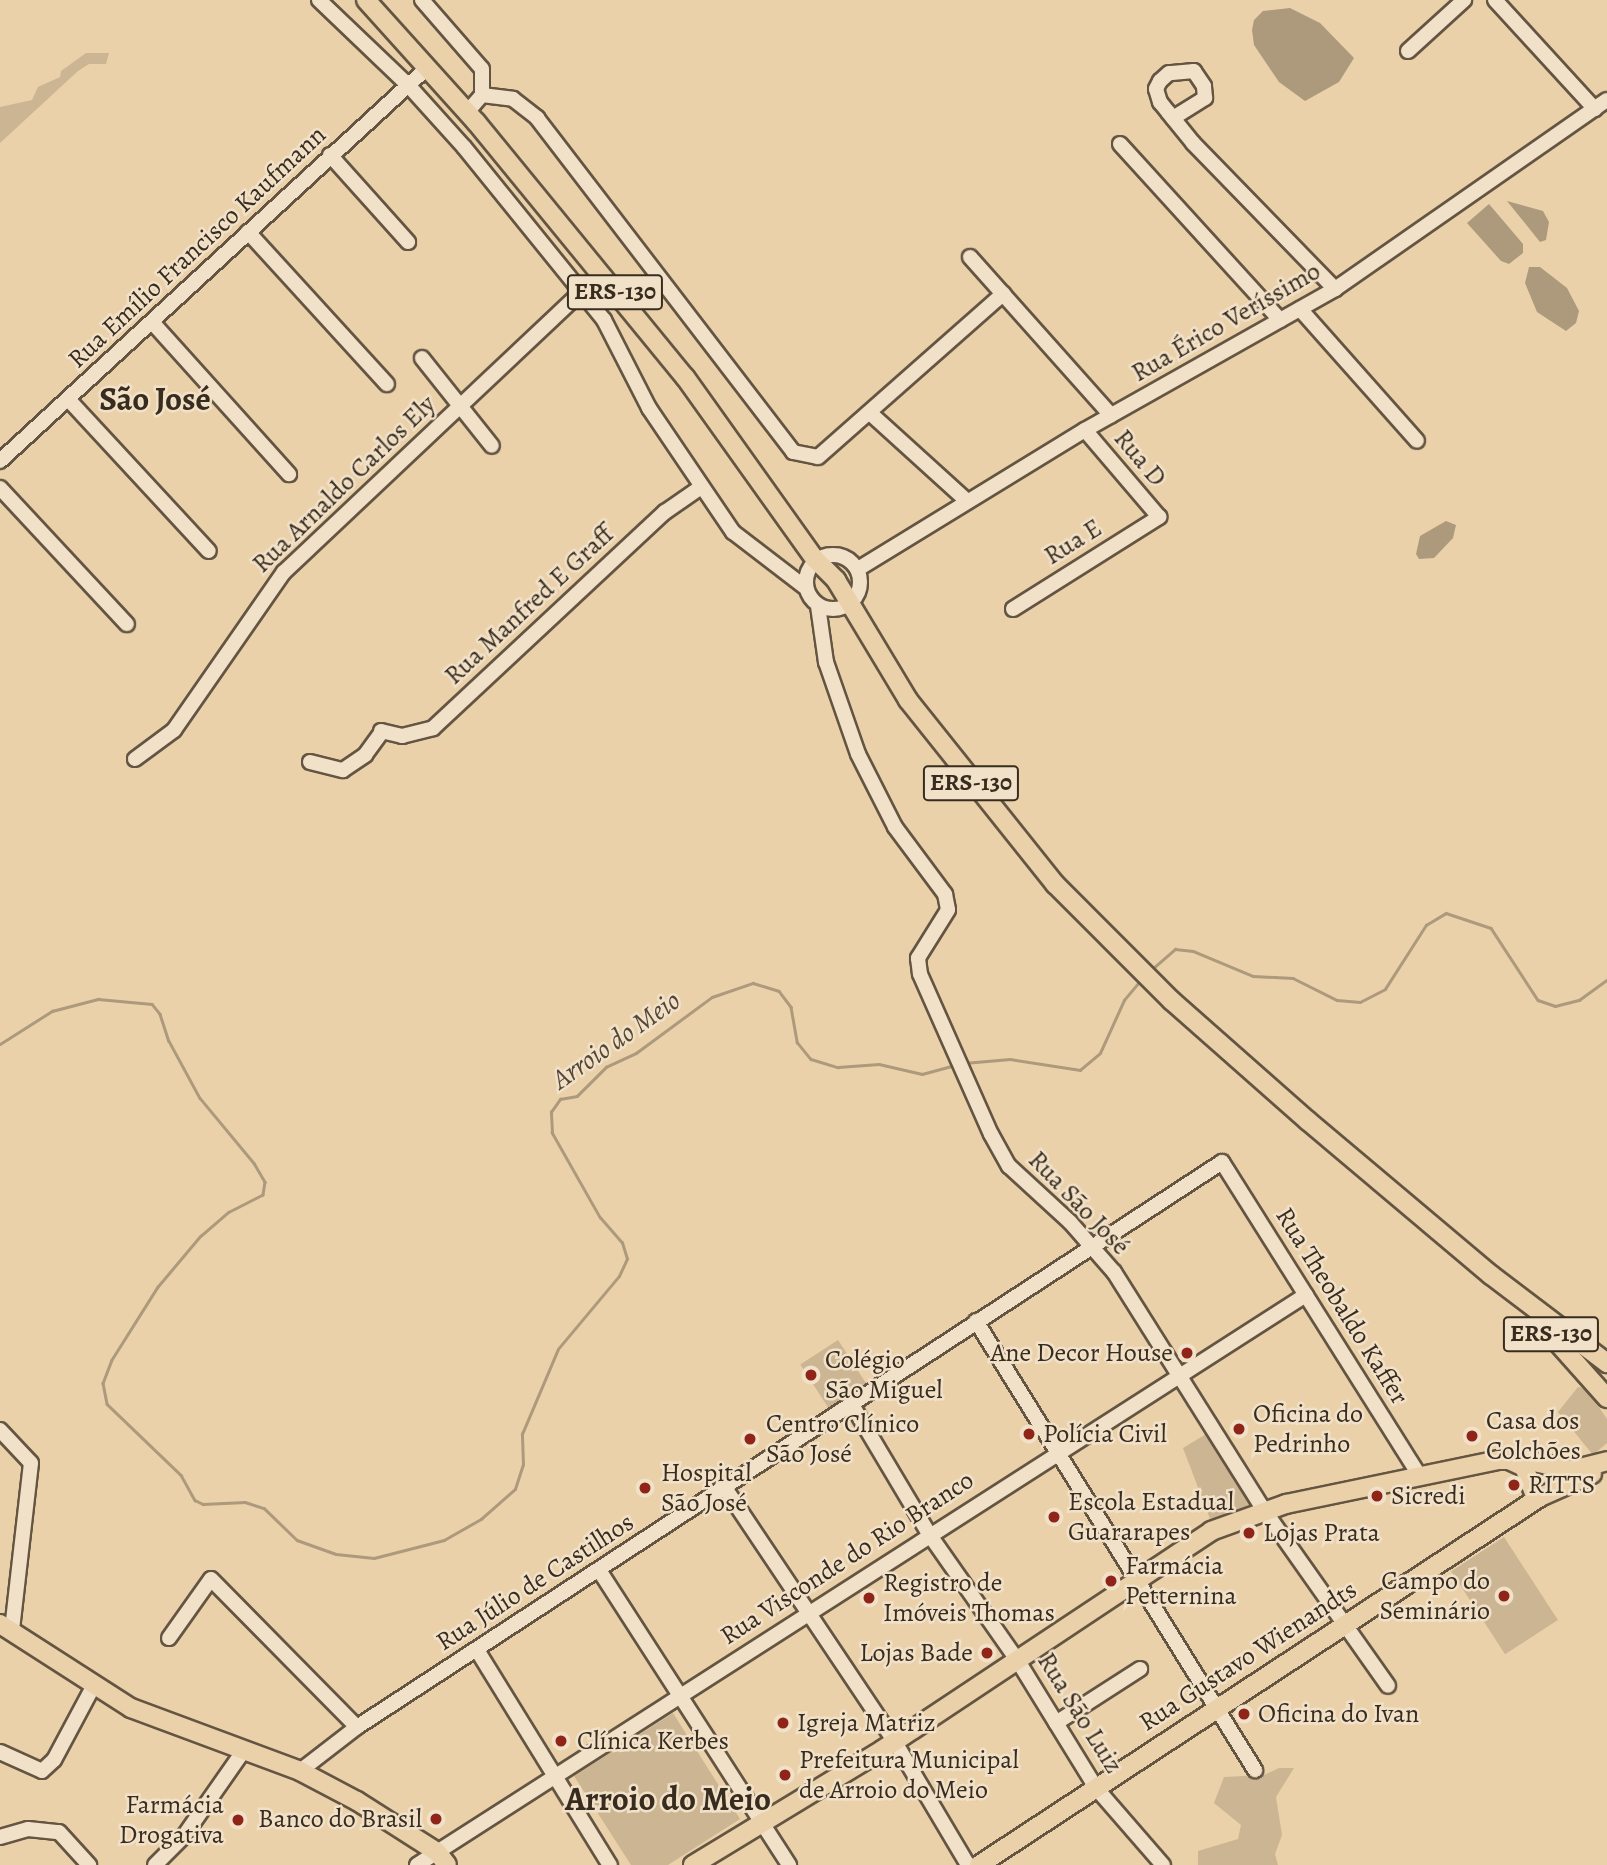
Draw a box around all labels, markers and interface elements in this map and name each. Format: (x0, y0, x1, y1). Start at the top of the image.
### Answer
street label: Rua Emílio Francisco Kaufmann (62, 119, 332, 375)
street label: Rua Érico Veríssimo (1126, 255, 1326, 389)
road number: ERS-130 (566, 272, 664, 312)
district label: São José (99, 379, 211, 419)
street label: Rua Arnaldo Carlos Ely (246, 389, 442, 579)
street label: Rua D (1107, 423, 1173, 493)
street label: Rua E (1039, 512, 1107, 572)
street label: Rua Manfred E Graff (438, 519, 620, 691)
road number: ERS-130 (922, 762, 1020, 804)
water label: Arroio do Meio (545, 983, 687, 1097)
street label: Rua São José (1022, 1145, 1136, 1261)
street label: Rua Theobaldo Kaffer (1269, 1202, 1415, 1410)
road number: ERS-130 (1502, 1314, 1600, 1354)
place label: Ane Decor House (990, 1337, 1173, 1369)
place label: Colégio São Miguel (825, 1344, 943, 1406)
marker: Ane Decor House (1179, 1345, 1195, 1361)
marker: Colégio São Miguel (803, 1367, 819, 1383)
place label: Oficina do Pedrinho (1253, 1398, 1363, 1460)
place label: Casa dos Colchões (1486, 1405, 1581, 1466)
place label: Centro Clínico São José (766, 1408, 919, 1470)
place label: Polícia Civil (1043, 1418, 1167, 1450)
marker: Oficina do Pedrinho (1231, 1421, 1247, 1437)
marker: Polícia Civil (1021, 1426, 1037, 1442)
marker: Casa dos Colchões (1464, 1428, 1480, 1444)
marker: Centro Clínico São José (740, 1429, 760, 1449)
place label: Hospital São José (661, 1457, 752, 1518)
street label: Rua Visconde do Rio Branco (715, 1464, 979, 1652)
place label: RITTS (1528, 1469, 1595, 1501)
marker: RITTS (1506, 1477, 1522, 1493)
marker: Hospital São José (635, 1478, 655, 1498)
place label: Sicredi (1391, 1480, 1466, 1512)
place label: Escola Estadual Guararapes (1068, 1486, 1234, 1548)
marker: Sicredi (1369, 1488, 1385, 1504)
street label: Rua Júlio de Castilhos (430, 1507, 640, 1657)
marker: Escola Estadual Guararapes (1046, 1509, 1062, 1525)
place label: Lojas Prata (1263, 1517, 1380, 1549)
marker: Lojas Prata (1241, 1525, 1257, 1541)
place label: Farmácia Petternina (1125, 1550, 1237, 1612)
place label: Campo do Seminário (1380, 1565, 1490, 1626)
place label: Registro de Imóveis Thomas (883, 1567, 1055, 1628)
marker: Farmácia Petternina (1103, 1573, 1119, 1589)
street label: Rua Gustavo Wienandts (1133, 1574, 1363, 1738)
marker: Campo do Seminário (1496, 1588, 1512, 1604)
marker: Registro de Imóveis Thomas (861, 1590, 877, 1606)
place label: Lojas Bade (859, 1637, 973, 1669)
marker: Lojas Bade (979, 1645, 995, 1661)
street label: Rua São Luiz (1031, 1647, 1129, 1779)
place label: Oficina do Ivan (1258, 1698, 1419, 1730)
marker: Oficina do Ivan (1236, 1706, 1252, 1722)
place label: Igreja Matriz (797, 1707, 936, 1739)
marker: Igreja Matriz (775, 1715, 791, 1731)
place label: Clínica Kerbes (577, 1725, 729, 1757)
marker: Clínica Kerbes (551, 1731, 571, 1751)
place label: Prefeitura Municipal de Arroio do Meio (799, 1744, 1019, 1806)
marker: Prefeitura Municipal de Arroio do Meio (777, 1767, 793, 1783)
district label: Arroio do Meio (565, 1779, 771, 1819)
place label: Farmácia Drogativa (119, 1789, 224, 1850)
place label: Banco do Brasil (258, 1803, 422, 1835)
marker: Banco do Brasil (428, 1811, 444, 1827)
marker: Farmácia Drogativa (230, 1812, 246, 1828)

